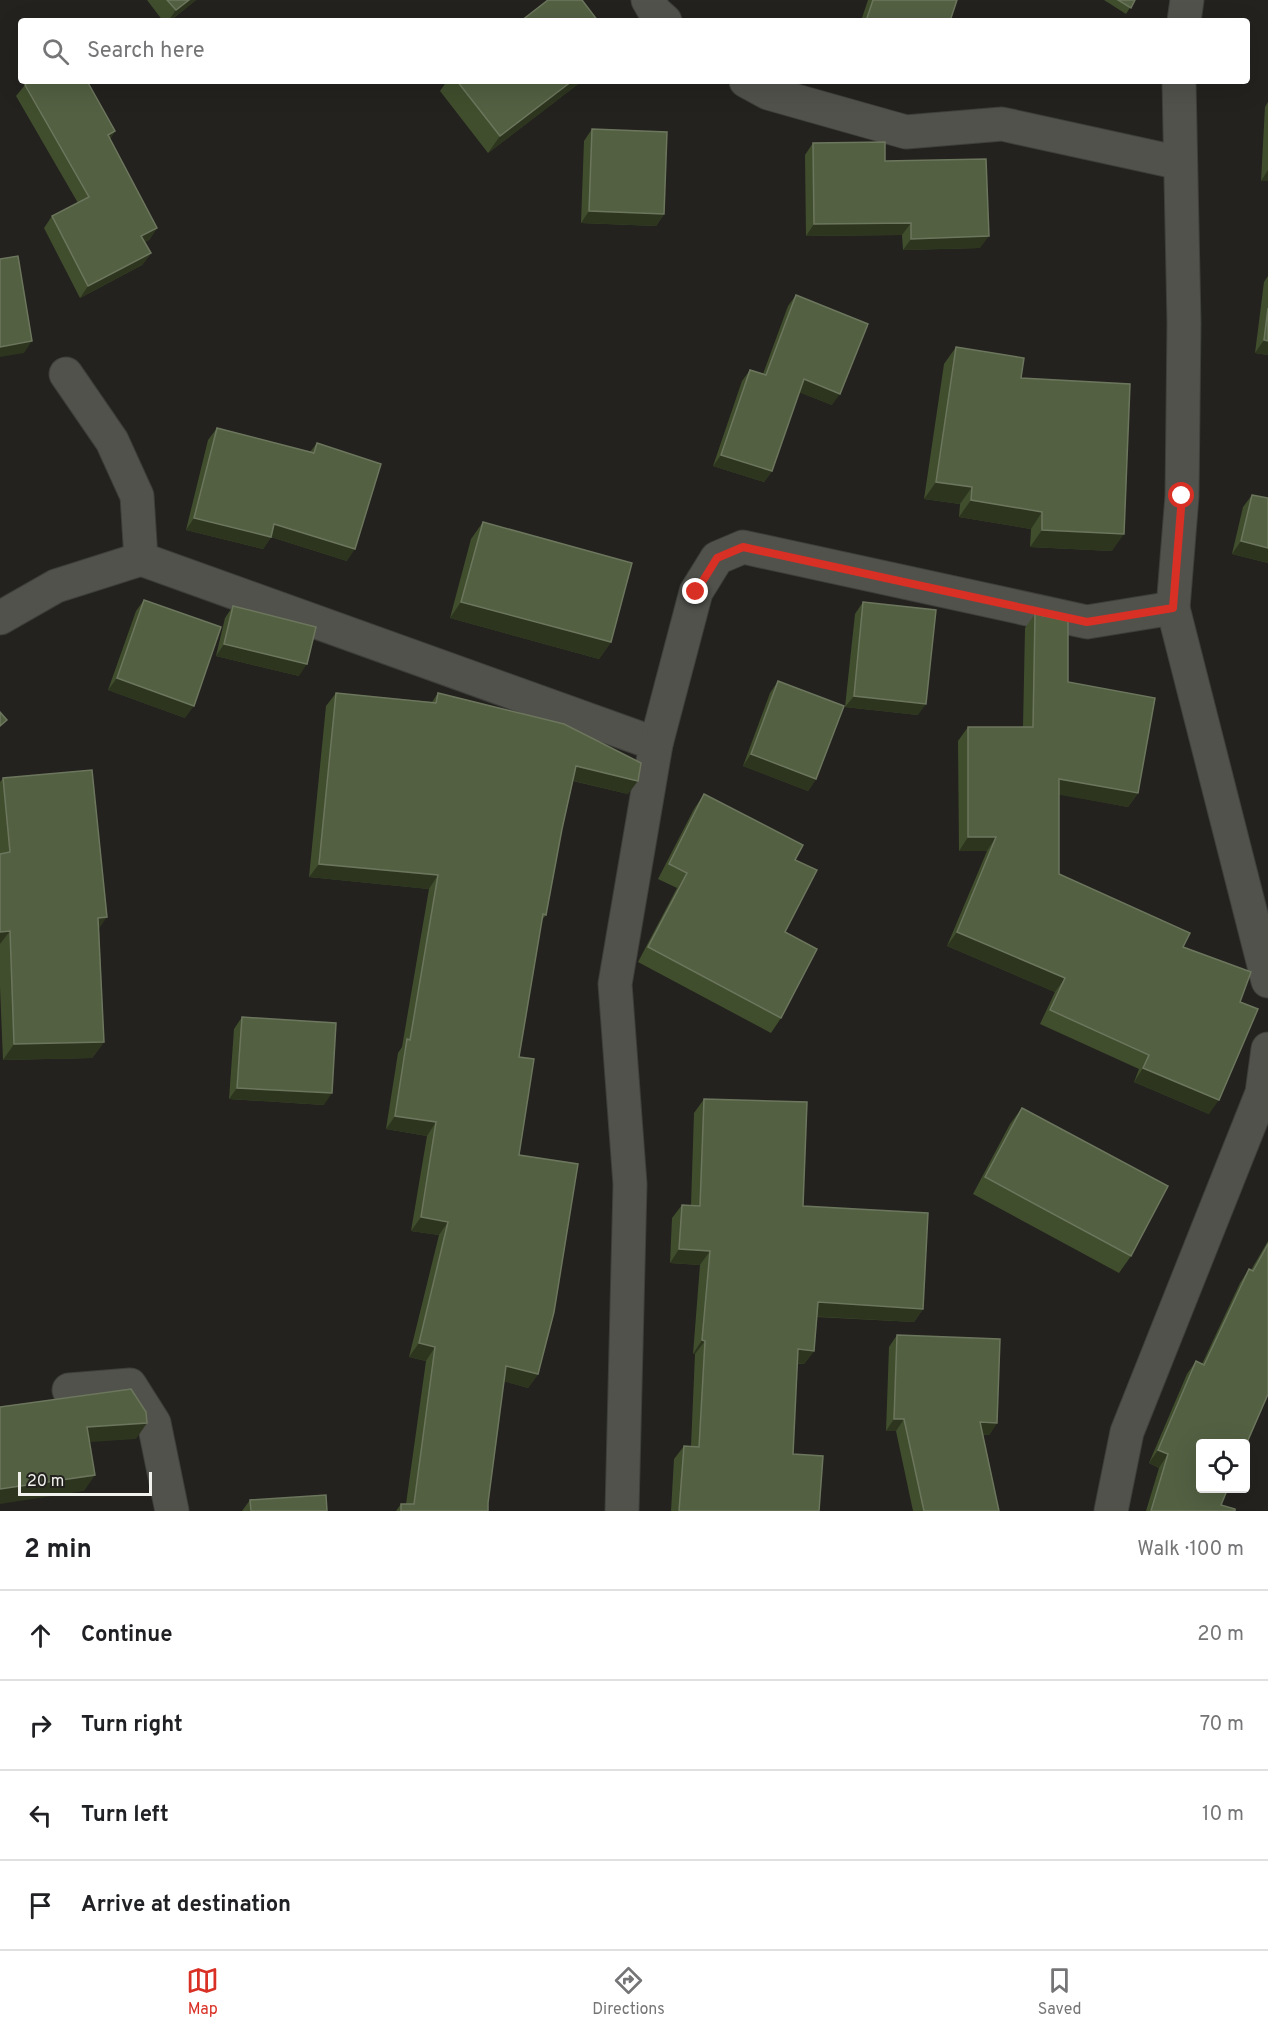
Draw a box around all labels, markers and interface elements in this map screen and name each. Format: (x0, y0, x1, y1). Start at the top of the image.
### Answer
search box (18, 18, 1250, 84)
icon: search (39, 35, 72, 68)
text: Search here (87, 38, 205, 65)
route start (1168, 482, 1194, 508)
route end (682, 578, 708, 604)
map controls (1196, 1439, 1250, 1493)
button: locate (1196, 1439, 1250, 1493)
scale bar (18, 1469, 152, 1496)
text: 20 m (27, 1472, 64, 1492)
text: 2 min (24, 1534, 92, 1567)
text: Walk · 100 m (1137, 1537, 1244, 1563)
icon: ahead (24, 1619, 57, 1652)
text: Continue (81, 1622, 172, 1649)
text: 20 m (1197, 1622, 1244, 1648)
icon: right (24, 1709, 57, 1742)
text: Turn right (81, 1712, 183, 1739)
text: 70 m (1200, 1712, 1244, 1738)
icon: left (24, 1799, 57, 1832)
text: Turn left (81, 1802, 169, 1829)
text: 10 m (1202, 1802, 1244, 1828)
icon: arrive (24, 1889, 57, 1922)
text: Arrive at destination (81, 1892, 291, 1919)
tab: Map (186, 1964, 219, 2020)
tab: Directions (592, 1964, 665, 2020)
tab: Saved (1038, 1964, 1082, 2020)

